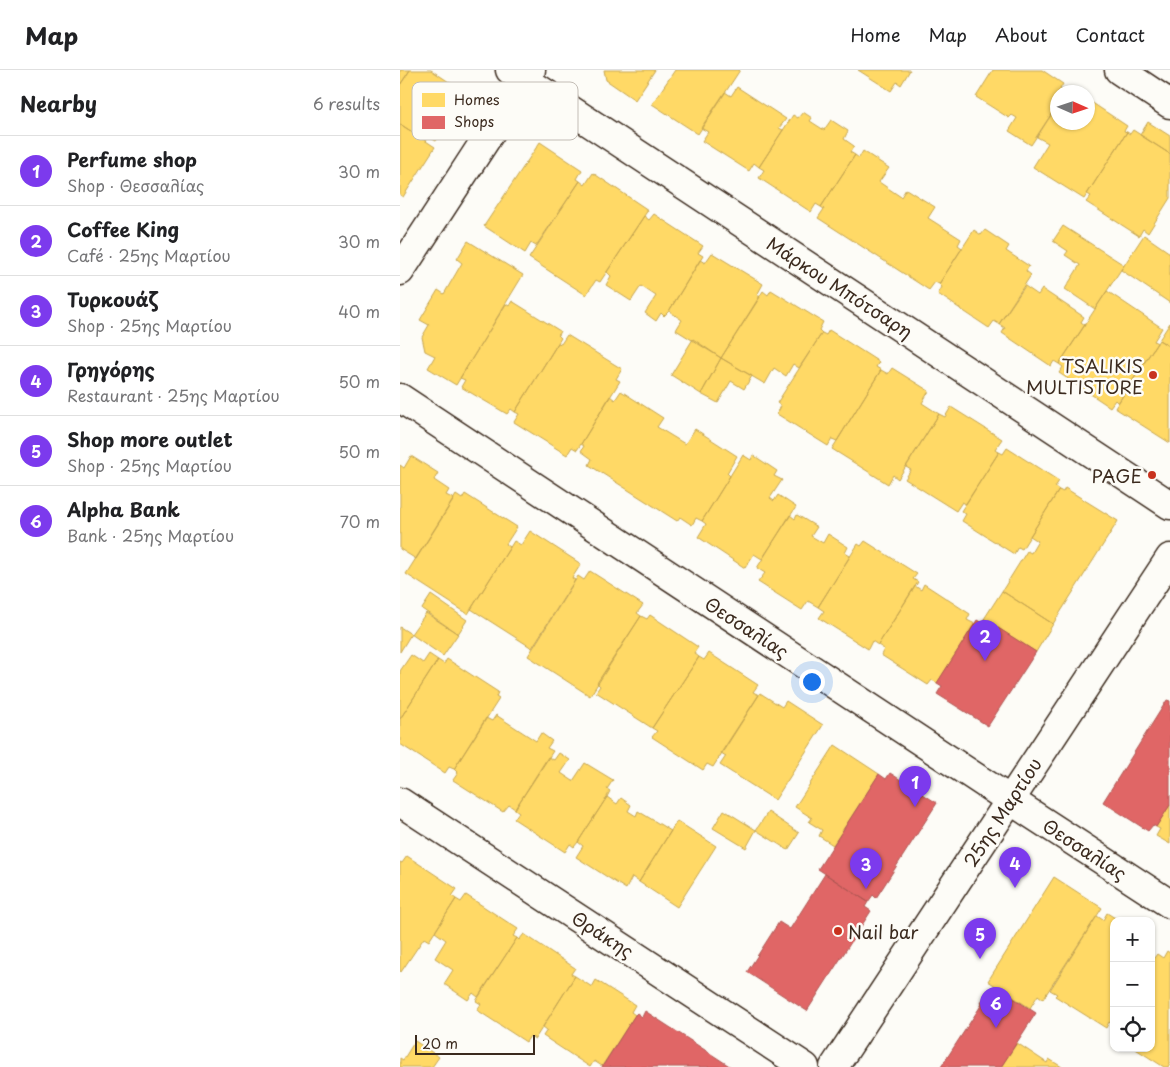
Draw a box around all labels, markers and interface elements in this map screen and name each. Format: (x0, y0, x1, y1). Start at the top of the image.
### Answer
text: Map (25, 17, 78, 53)
text: Home (850, 21, 900, 48)
text: Map (928, 21, 967, 48)
text: About (995, 21, 1047, 48)
text: Contact (1075, 21, 1145, 48)
legend (412, 82, 578, 140)
north arrow (1050, 85, 1095, 130)
text: Nearby (20, 87, 97, 119)
text: Homes (454, 89, 500, 110)
text: 6 results (313, 91, 380, 115)
text: Shops (454, 111, 494, 132)
text: Perfume shop (67, 145, 197, 173)
text: 1 (32, 159, 40, 183)
text: 30 m (338, 159, 380, 183)
text: Shop · Θεσσαλίας (67, 173, 204, 197)
text: Coffee King (67, 215, 179, 243)
text: 2 (30, 229, 42, 253)
text: 30 m (338, 229, 380, 253)
street label: Μάρκου Μπότσαρη (762, 230, 918, 344)
text: Café · 25ης Μαρτίου (67, 243, 231, 267)
text: Τυρκουάζ (67, 285, 158, 313)
text: 3 (31, 299, 41, 323)
text: 40 m (338, 299, 380, 323)
text: Shop · 25ης Μαρτίου (67, 313, 232, 337)
place label: TSALIKIS MULTISTORE (1026, 352, 1143, 400)
text: Γρηγόρης (67, 355, 155, 383)
text: 4 (31, 369, 41, 393)
text: 50 m (339, 369, 380, 393)
marker: TSALIKIS MULTISTORE (1147, 369, 1159, 381)
text: Restaurant · 25ης Μαρτίου (67, 383, 280, 407)
text: Shop more outlet (67, 425, 233, 453)
text: 5 (31, 439, 41, 463)
text: 50 m (339, 439, 380, 463)
text: Shop · 25ης Μαρτίου (67, 453, 232, 477)
place label: PAGE (1092, 462, 1142, 489)
marker: PAGE (1146, 469, 1158, 481)
text: Alpha Bank (67, 495, 180, 523)
text: 6 (30, 509, 42, 533)
text: 70 m (340, 509, 380, 533)
text: Bank · 25ης Μαρτίου (67, 523, 234, 547)
street label: Θεσσαλίας (700, 590, 794, 664)
pin: 2 (969, 620, 1001, 661)
your location (799, 669, 825, 695)
street label: 25ης Μαρτίου (956, 752, 1048, 872)
pin: 1 (899, 766, 931, 807)
street label: Θεσσαλίας (1038, 812, 1132, 886)
pin: 4 (999, 847, 1031, 888)
pin: 3 (850, 848, 882, 889)
street label: Θράκης (567, 904, 639, 964)
map controls (1110, 917, 1155, 1052)
button: + (1110, 917, 1155, 962)
place label: Nail bar (848, 918, 919, 945)
pin: 5 (964, 918, 996, 959)
marker: Nail bar (832, 925, 844, 937)
button: − (1110, 962, 1155, 1007)
pin: 6 (980, 987, 1012, 1028)
button: locate (1110, 1007, 1155, 1052)
scale bar (415, 1032, 535, 1055)
text: 20 m (422, 1033, 458, 1054)

